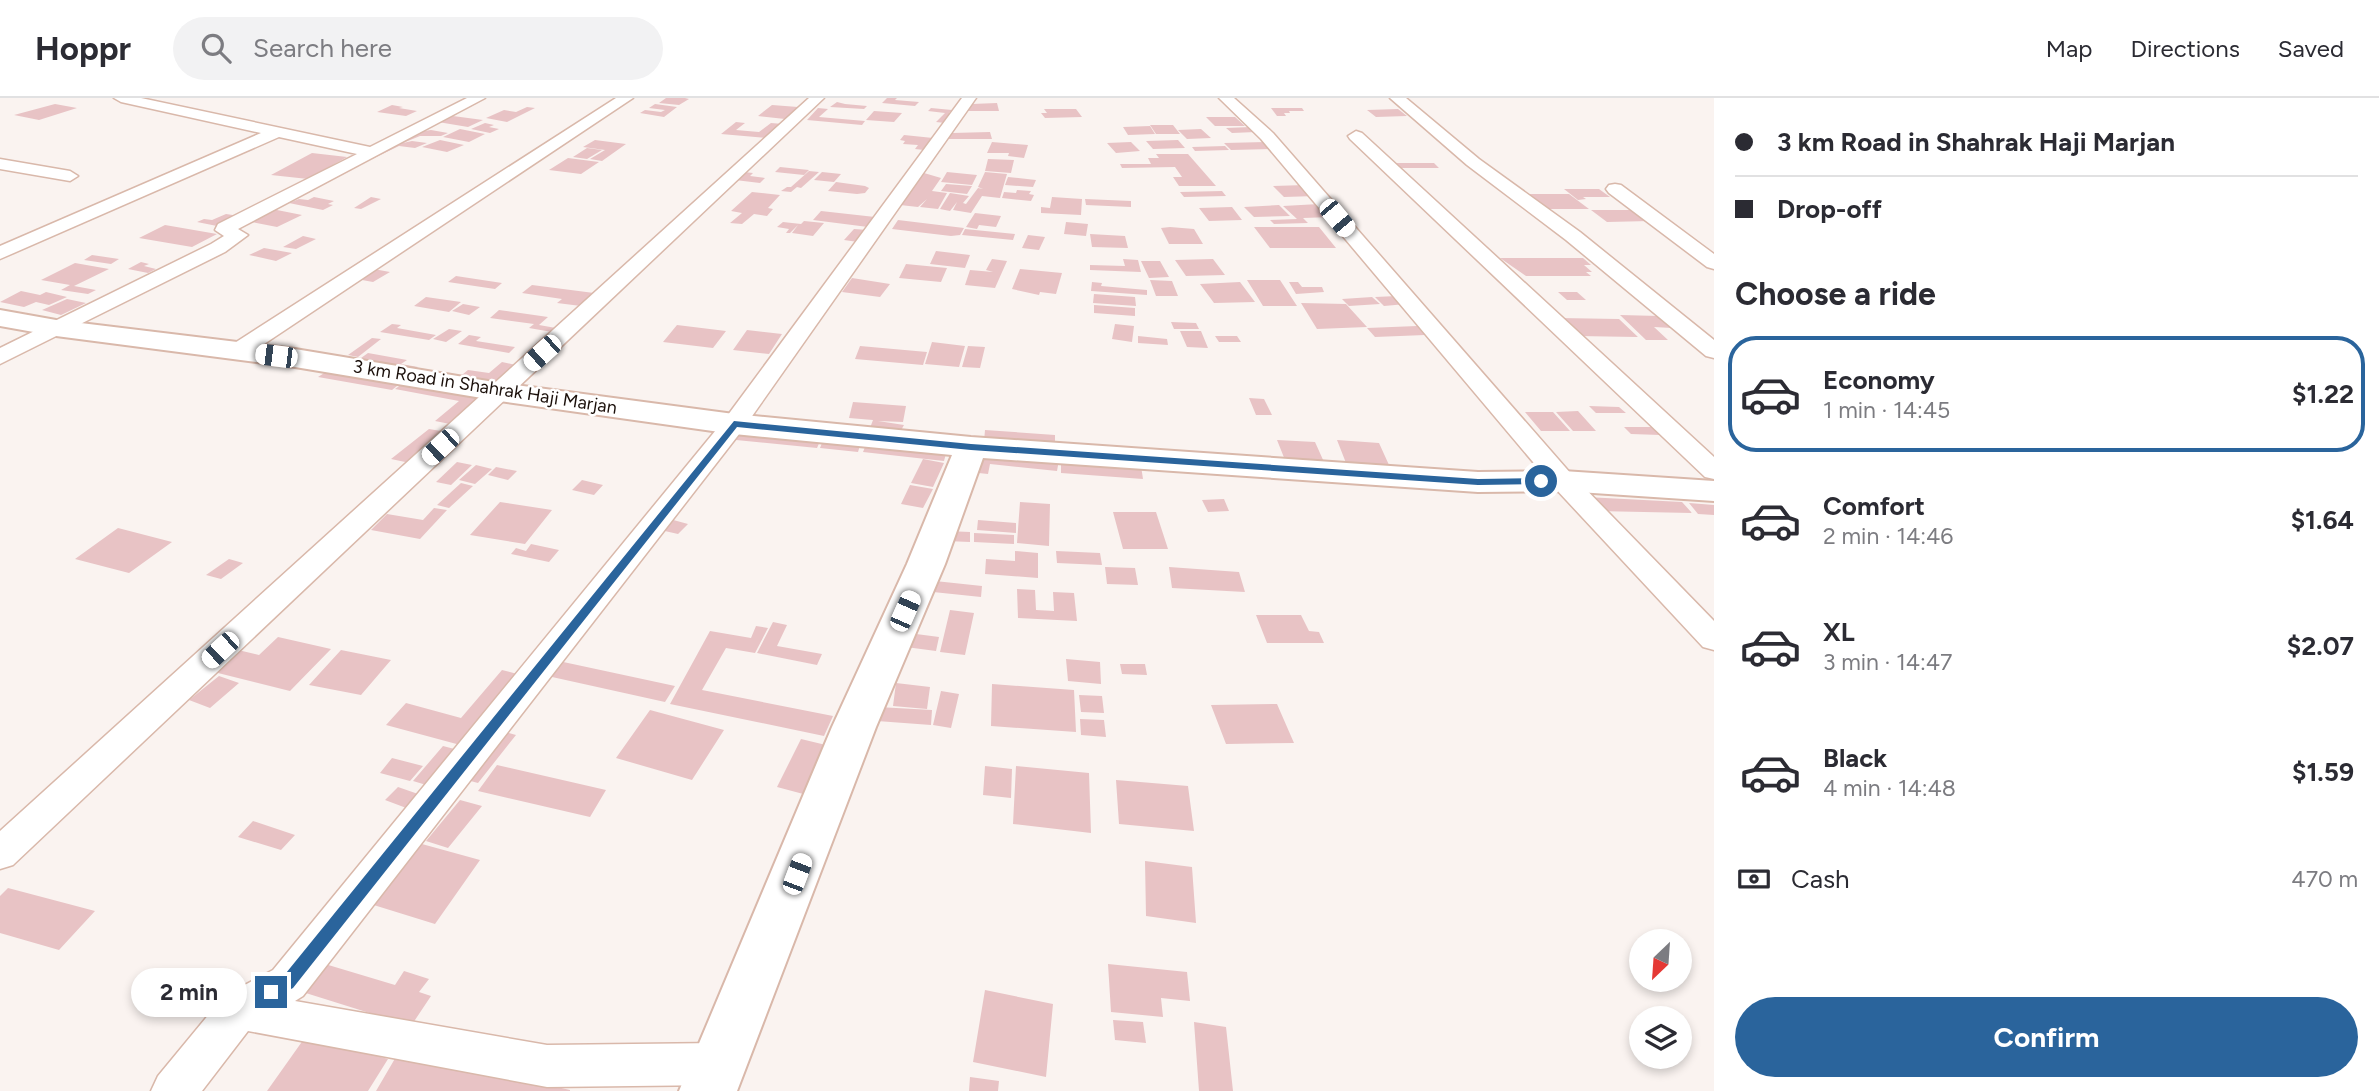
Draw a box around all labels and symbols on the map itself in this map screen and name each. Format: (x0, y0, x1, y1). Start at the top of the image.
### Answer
car (1316, 195, 1359, 241)
car (520, 331, 565, 375)
car (254, 343, 299, 369)
street label: 3 km Road in Shahrak Haji Marjan (352, 355, 618, 419)
car (418, 425, 463, 469)
route start (1525, 465, 1557, 497)
car (887, 588, 924, 634)
car (198, 628, 243, 672)
car (780, 851, 815, 897)
north arrow (1629, 929, 1692, 992)
callout: 2 min (131, 968, 246, 1016)
route end (255, 976, 287, 1008)

